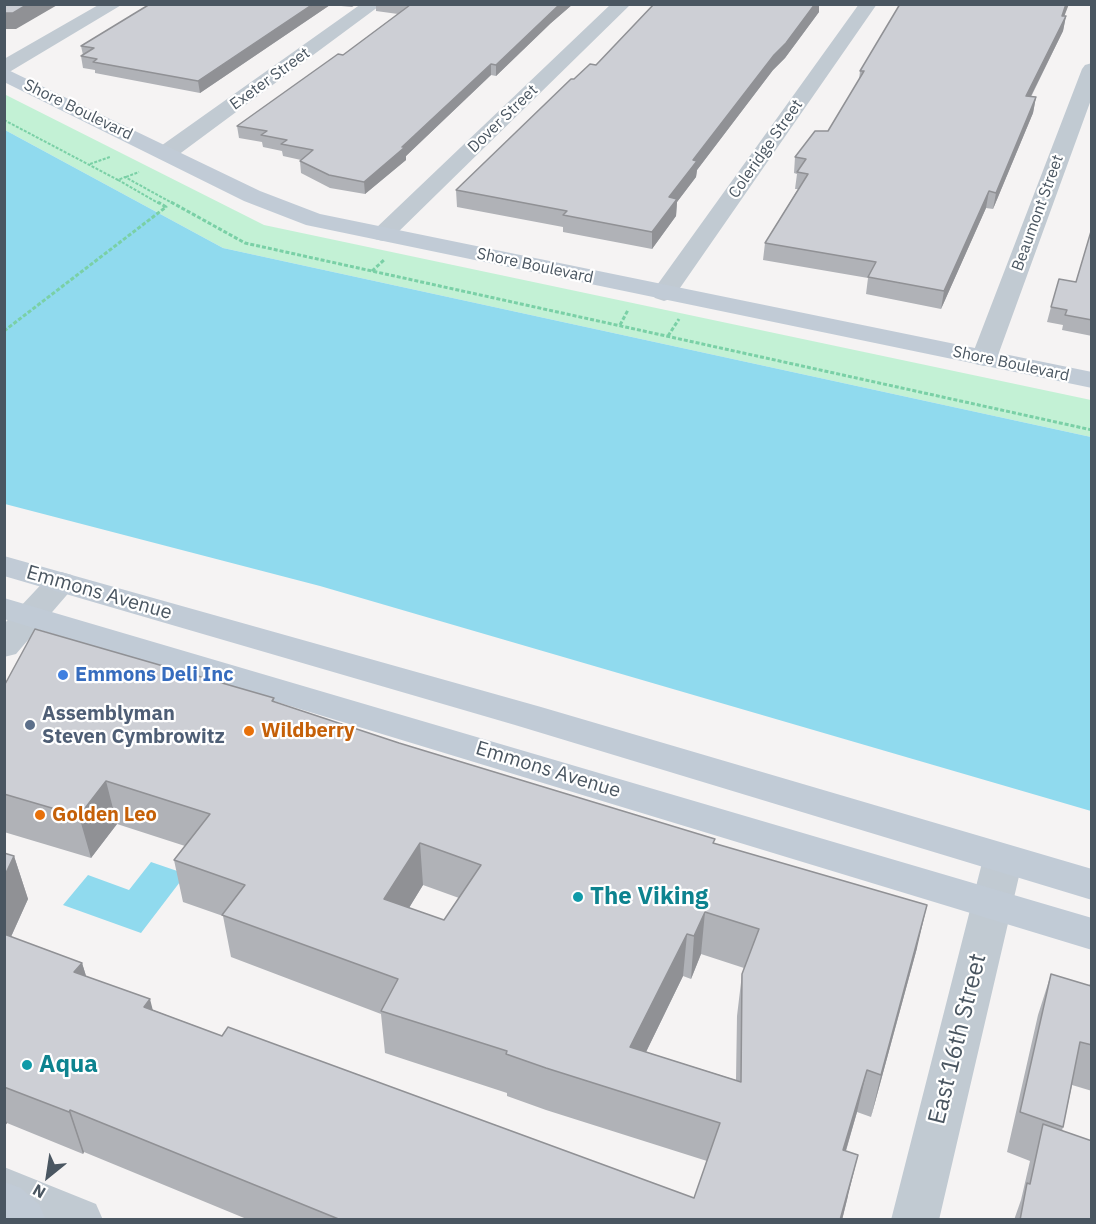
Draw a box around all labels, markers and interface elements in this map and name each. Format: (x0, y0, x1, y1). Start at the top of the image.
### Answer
street label: Exeter Street (226, 44, 314, 114)
street label: Shore Boulevard (21, 75, 135, 145)
street label: Dover Street (464, 81, 542, 157)
street label: Coleridge Street (725, 96, 807, 202)
street label: Beaumont Street (1008, 152, 1068, 274)
street label: Shore Boulevard (475, 244, 595, 288)
street label: Shore Boulevard (951, 342, 1071, 386)
street label: Emmons Avenue (23, 561, 175, 625)
place label: Emmons Deli Inc (75, 663, 233, 687)
marker: Emmons Deli Inc (56, 668, 70, 682)
place label: Assemblyman Steven Cymbrowitz (42, 702, 225, 749)
marker: Assemblyman Steven Cymbrowitz (23, 718, 37, 732)
place label: Wildberry (261, 719, 355, 743)
marker: Wildberry (242, 724, 256, 738)
street label: Emmons Avenue (473, 737, 623, 803)
place label: Golden Leo (52, 803, 157, 827)
marker: Golden Leo (33, 808, 47, 822)
place label: The Viking (590, 883, 708, 911)
marker: The Viking (571, 890, 585, 904)
street label: East 16th Street (923, 951, 993, 1127)
place label: Aqua (39, 1051, 98, 1079)
marker: Aqua (20, 1058, 34, 1072)
north arrow (18, 1146, 78, 1206)
text: N (29, 1180, 49, 1203)

